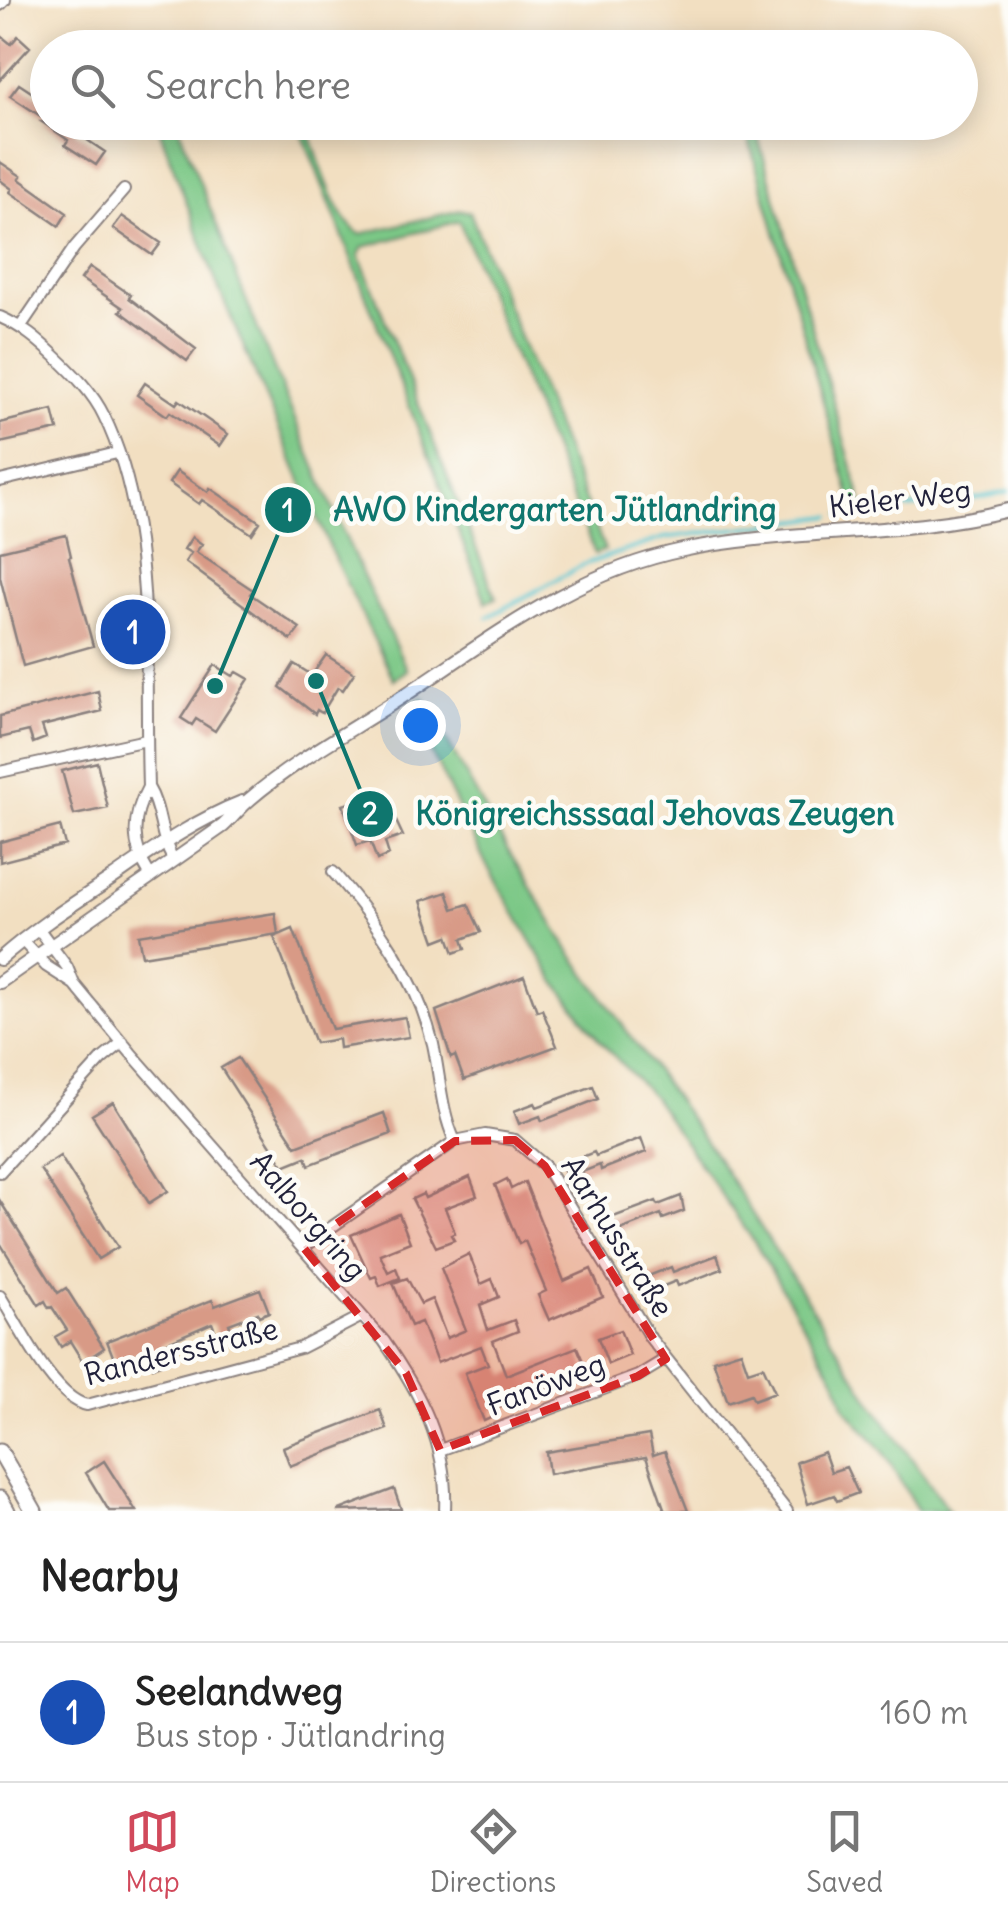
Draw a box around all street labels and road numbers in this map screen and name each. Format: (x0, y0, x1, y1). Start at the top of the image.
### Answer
street label: Kieler Weg (827, 470, 973, 526)
street label: Aalborgring (243, 1143, 375, 1288)
street label: Aarhusstraße (553, 1149, 682, 1324)
street label: Randersstraße (80, 1309, 282, 1393)
street label: Fanöweg (481, 1344, 610, 1424)

